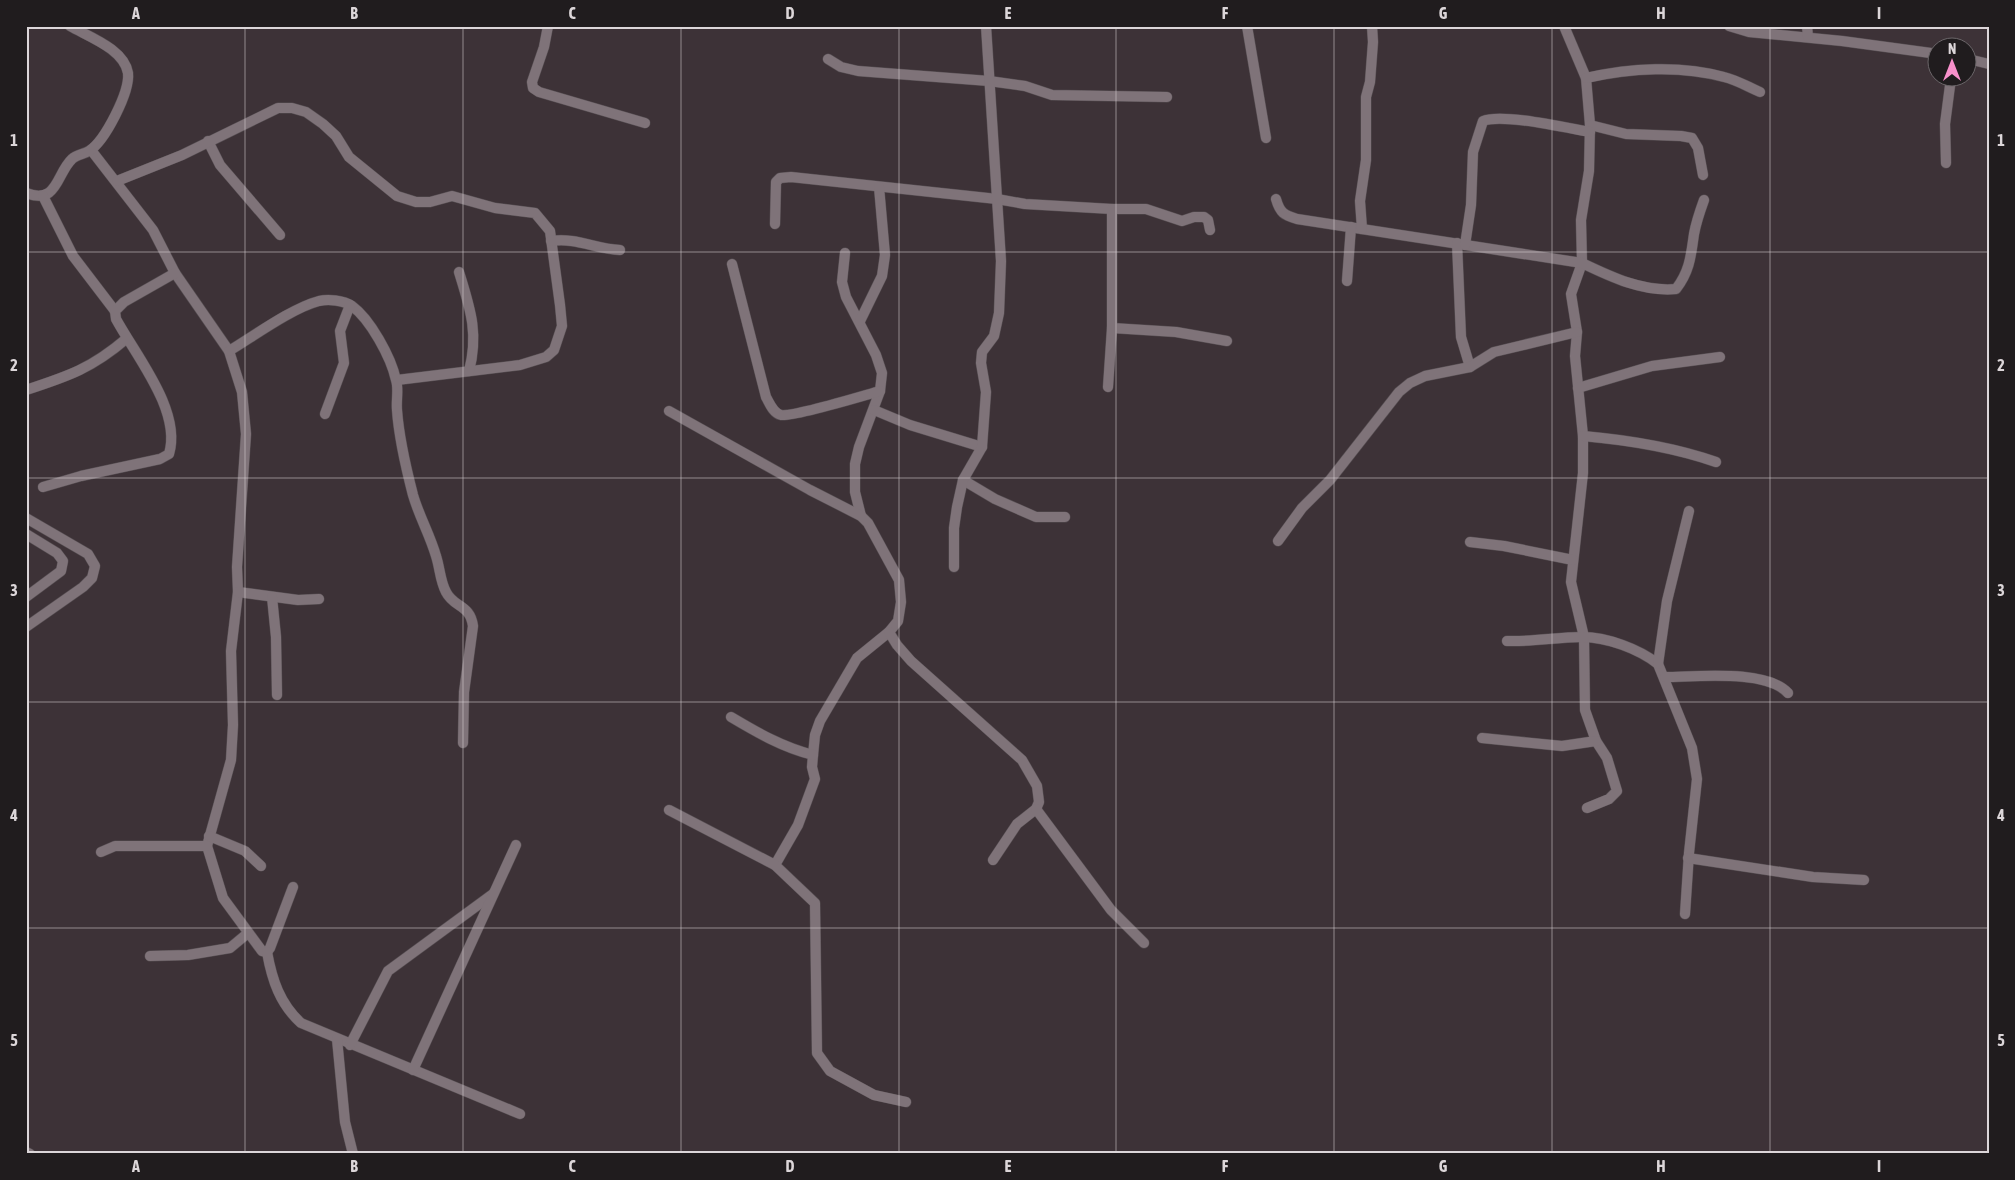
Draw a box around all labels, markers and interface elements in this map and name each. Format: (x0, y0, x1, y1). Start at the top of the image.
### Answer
text: A (131, 4, 140, 22)
text: B (350, 4, 358, 22)
text: C (568, 4, 576, 22)
text: D (786, 4, 795, 22)
text: E (1005, 4, 1012, 22)
text: F (1222, 4, 1229, 22)
text: G (1439, 4, 1448, 22)
text: H (1656, 4, 1666, 22)
text: I (1877, 4, 1881, 22)
north arrow (1928, 38, 1978, 88)
text: N (1948, 41, 1956, 57)
text: 1 (10, 131, 18, 149)
text: 1 (1997, 131, 2005, 149)
text: 2 (10, 356, 18, 374)
text: 2 (1997, 356, 2005, 374)
text: 3 (10, 581, 18, 599)
text: 3 (1997, 581, 2005, 599)
text: 4 (9, 806, 18, 824)
text: 4 (1996, 806, 2005, 824)
text: 5 (10, 1031, 18, 1049)
text: 5 (1997, 1031, 2005, 1049)
text: A (131, 1157, 140, 1175)
text: B (350, 1157, 358, 1175)
text: C (568, 1157, 576, 1175)
text: D (786, 1157, 795, 1175)
text: E (1005, 1157, 1012, 1175)
text: F (1222, 1157, 1229, 1175)
text: G (1439, 1157, 1448, 1175)
text: H (1656, 1157, 1666, 1175)
text: I (1877, 1157, 1881, 1175)

